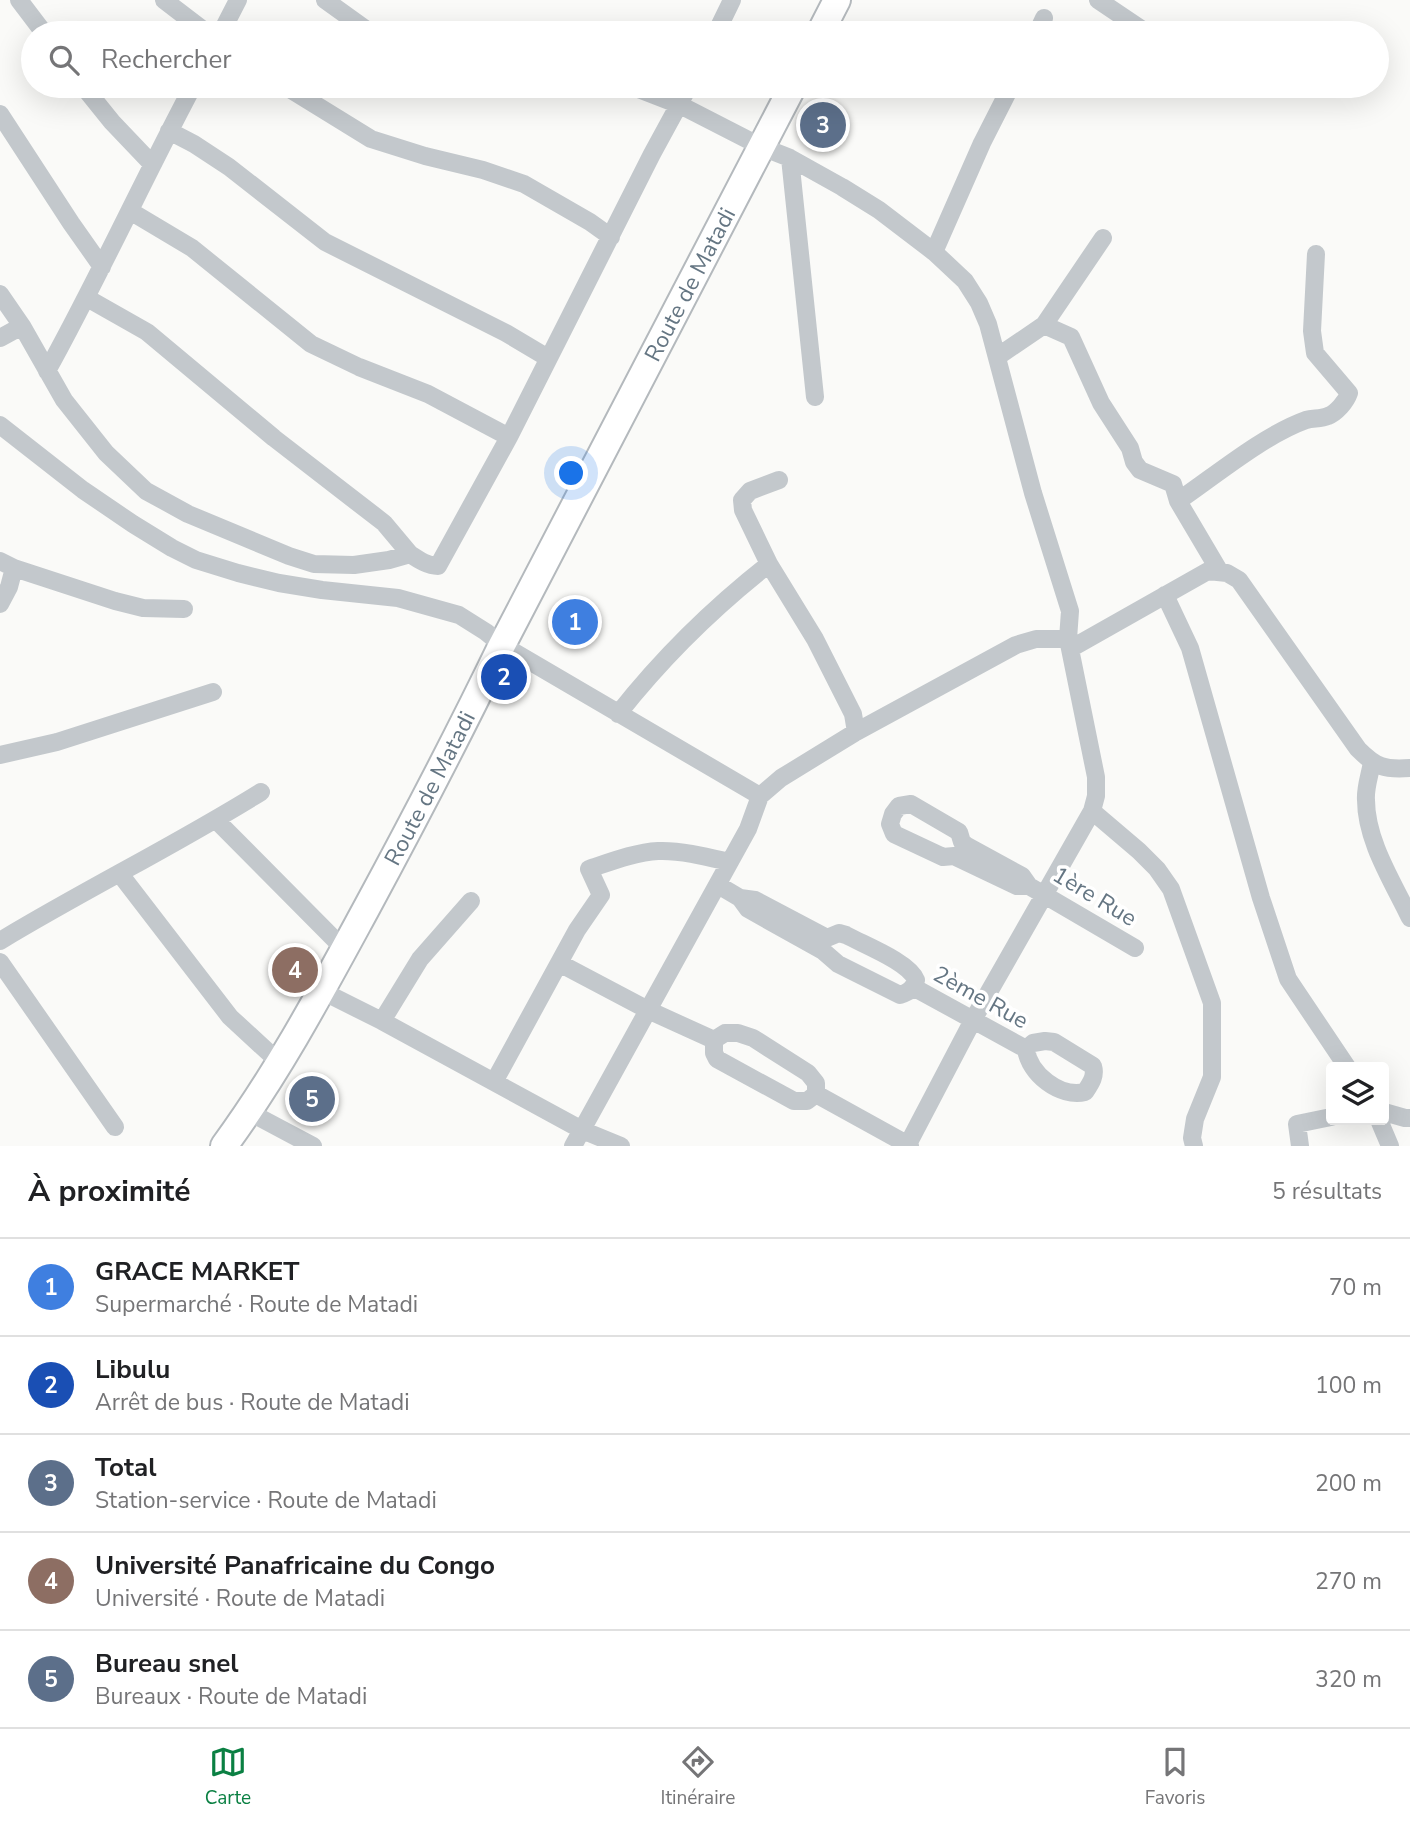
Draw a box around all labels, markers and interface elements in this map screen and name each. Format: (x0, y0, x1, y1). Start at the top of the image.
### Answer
search box (21, 21, 1389, 98)
icon: search (45, 41, 83, 79)
text: Rechercher (101, 42, 232, 77)
pin: 3 (800, 99, 846, 151)
street label: Route de Matadi (637, 202, 743, 367)
your location (554, 456, 588, 490)
pin: 1 (552, 596, 598, 648)
pin: 2 (481, 651, 527, 703)
street label: Route de Matadi (377, 706, 483, 871)
street label: 1ère Rue (1047, 859, 1142, 934)
pin: 4 (272, 944, 318, 996)
street label: 2ème Rue (928, 959, 1034, 1036)
map controls (1326, 1062, 1389, 1125)
button: layers (1326, 1062, 1389, 1125)
pin: 5 (289, 1073, 335, 1125)
text: À proximité (28, 1171, 190, 1212)
text: 5 résultats (1272, 1176, 1382, 1207)
text: GRACE MARKET (95, 1254, 299, 1289)
text: 1 (44, 1272, 58, 1303)
text: 70 m (1329, 1272, 1382, 1303)
text: Supermarché · Route de Matadi (95, 1289, 418, 1320)
text: Libulu (95, 1352, 170, 1387)
text: 2 (44, 1370, 58, 1401)
text: 100 m (1315, 1370, 1382, 1401)
text: Arrêt de bus · Route de Matadi (95, 1387, 410, 1418)
text: Total (95, 1450, 156, 1485)
text: 3 (44, 1468, 58, 1499)
text: 200 m (1315, 1468, 1382, 1499)
text: Station-service · Route de Matadi (95, 1485, 437, 1516)
text: Université Panafricaine du Congo (95, 1548, 495, 1583)
text: 4 (44, 1566, 58, 1597)
text: 270 m (1315, 1566, 1382, 1597)
text: Université · Route de Matadi (95, 1583, 385, 1614)
text: Bureau snel (95, 1646, 239, 1681)
text: 5 (44, 1664, 58, 1695)
text: 320 m (1315, 1664, 1382, 1695)
text: Bureaux · Route de Matadi (95, 1681, 367, 1712)
tab: Carte (205, 1743, 251, 1811)
tab: Itinéraire (661, 1743, 735, 1811)
tab: Favoris (1145, 1743, 1205, 1811)

